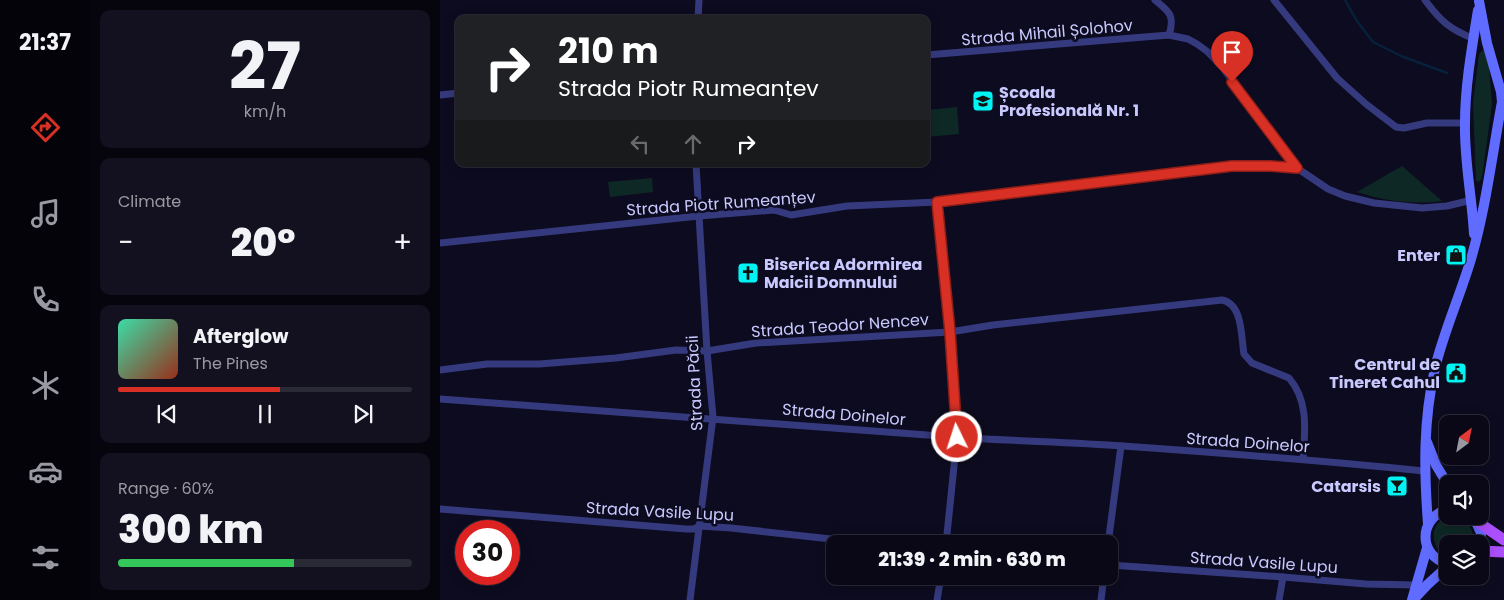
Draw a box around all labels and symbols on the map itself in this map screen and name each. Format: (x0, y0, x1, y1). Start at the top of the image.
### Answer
street label: Strada Mihail Șolohov (960, 14, 1134, 51)
pin (1211, 31, 1253, 82)
place label: Școala Profesională Nr. 1 (999, 81, 1139, 122)
school or university icon: Școala Profesională Nr. 1 (971, 89, 995, 113)
street label: Strada Piotr Rumeanțev (626, 185, 816, 222)
shop icon: Enter (1444, 243, 1468, 267)
place label: Enter (1397, 244, 1440, 267)
place label: Biserica Adormirea Maicii Domnului (764, 253, 922, 294)
church icon: Biserica Adormirea Maicii Domnului (736, 261, 760, 285)
street label: Strada Teodor Nencev (750, 308, 930, 343)
street label: Strada Păcii (681, 335, 708, 431)
place label: Centrul de Tineret Cahul (1329, 353, 1440, 394)
public building icon: Centrul de Tineret Cahul (1444, 361, 1468, 385)
street label: Strada Doinelor (781, 398, 907, 431)
position arrow (930, 410, 982, 462)
north arrow (1439, 415, 1489, 465)
street label: Strada Doinelor (1185, 427, 1310, 458)
bar icon: Catarsis (1385, 474, 1409, 498)
place label: Catarsis (1311, 475, 1381, 498)
street label: Strada Vasile Lupu (585, 496, 735, 527)
speed limit sign: 30 (455, 520, 520, 585)
street label: Strada Vasile Lupu (1189, 546, 1339, 579)

